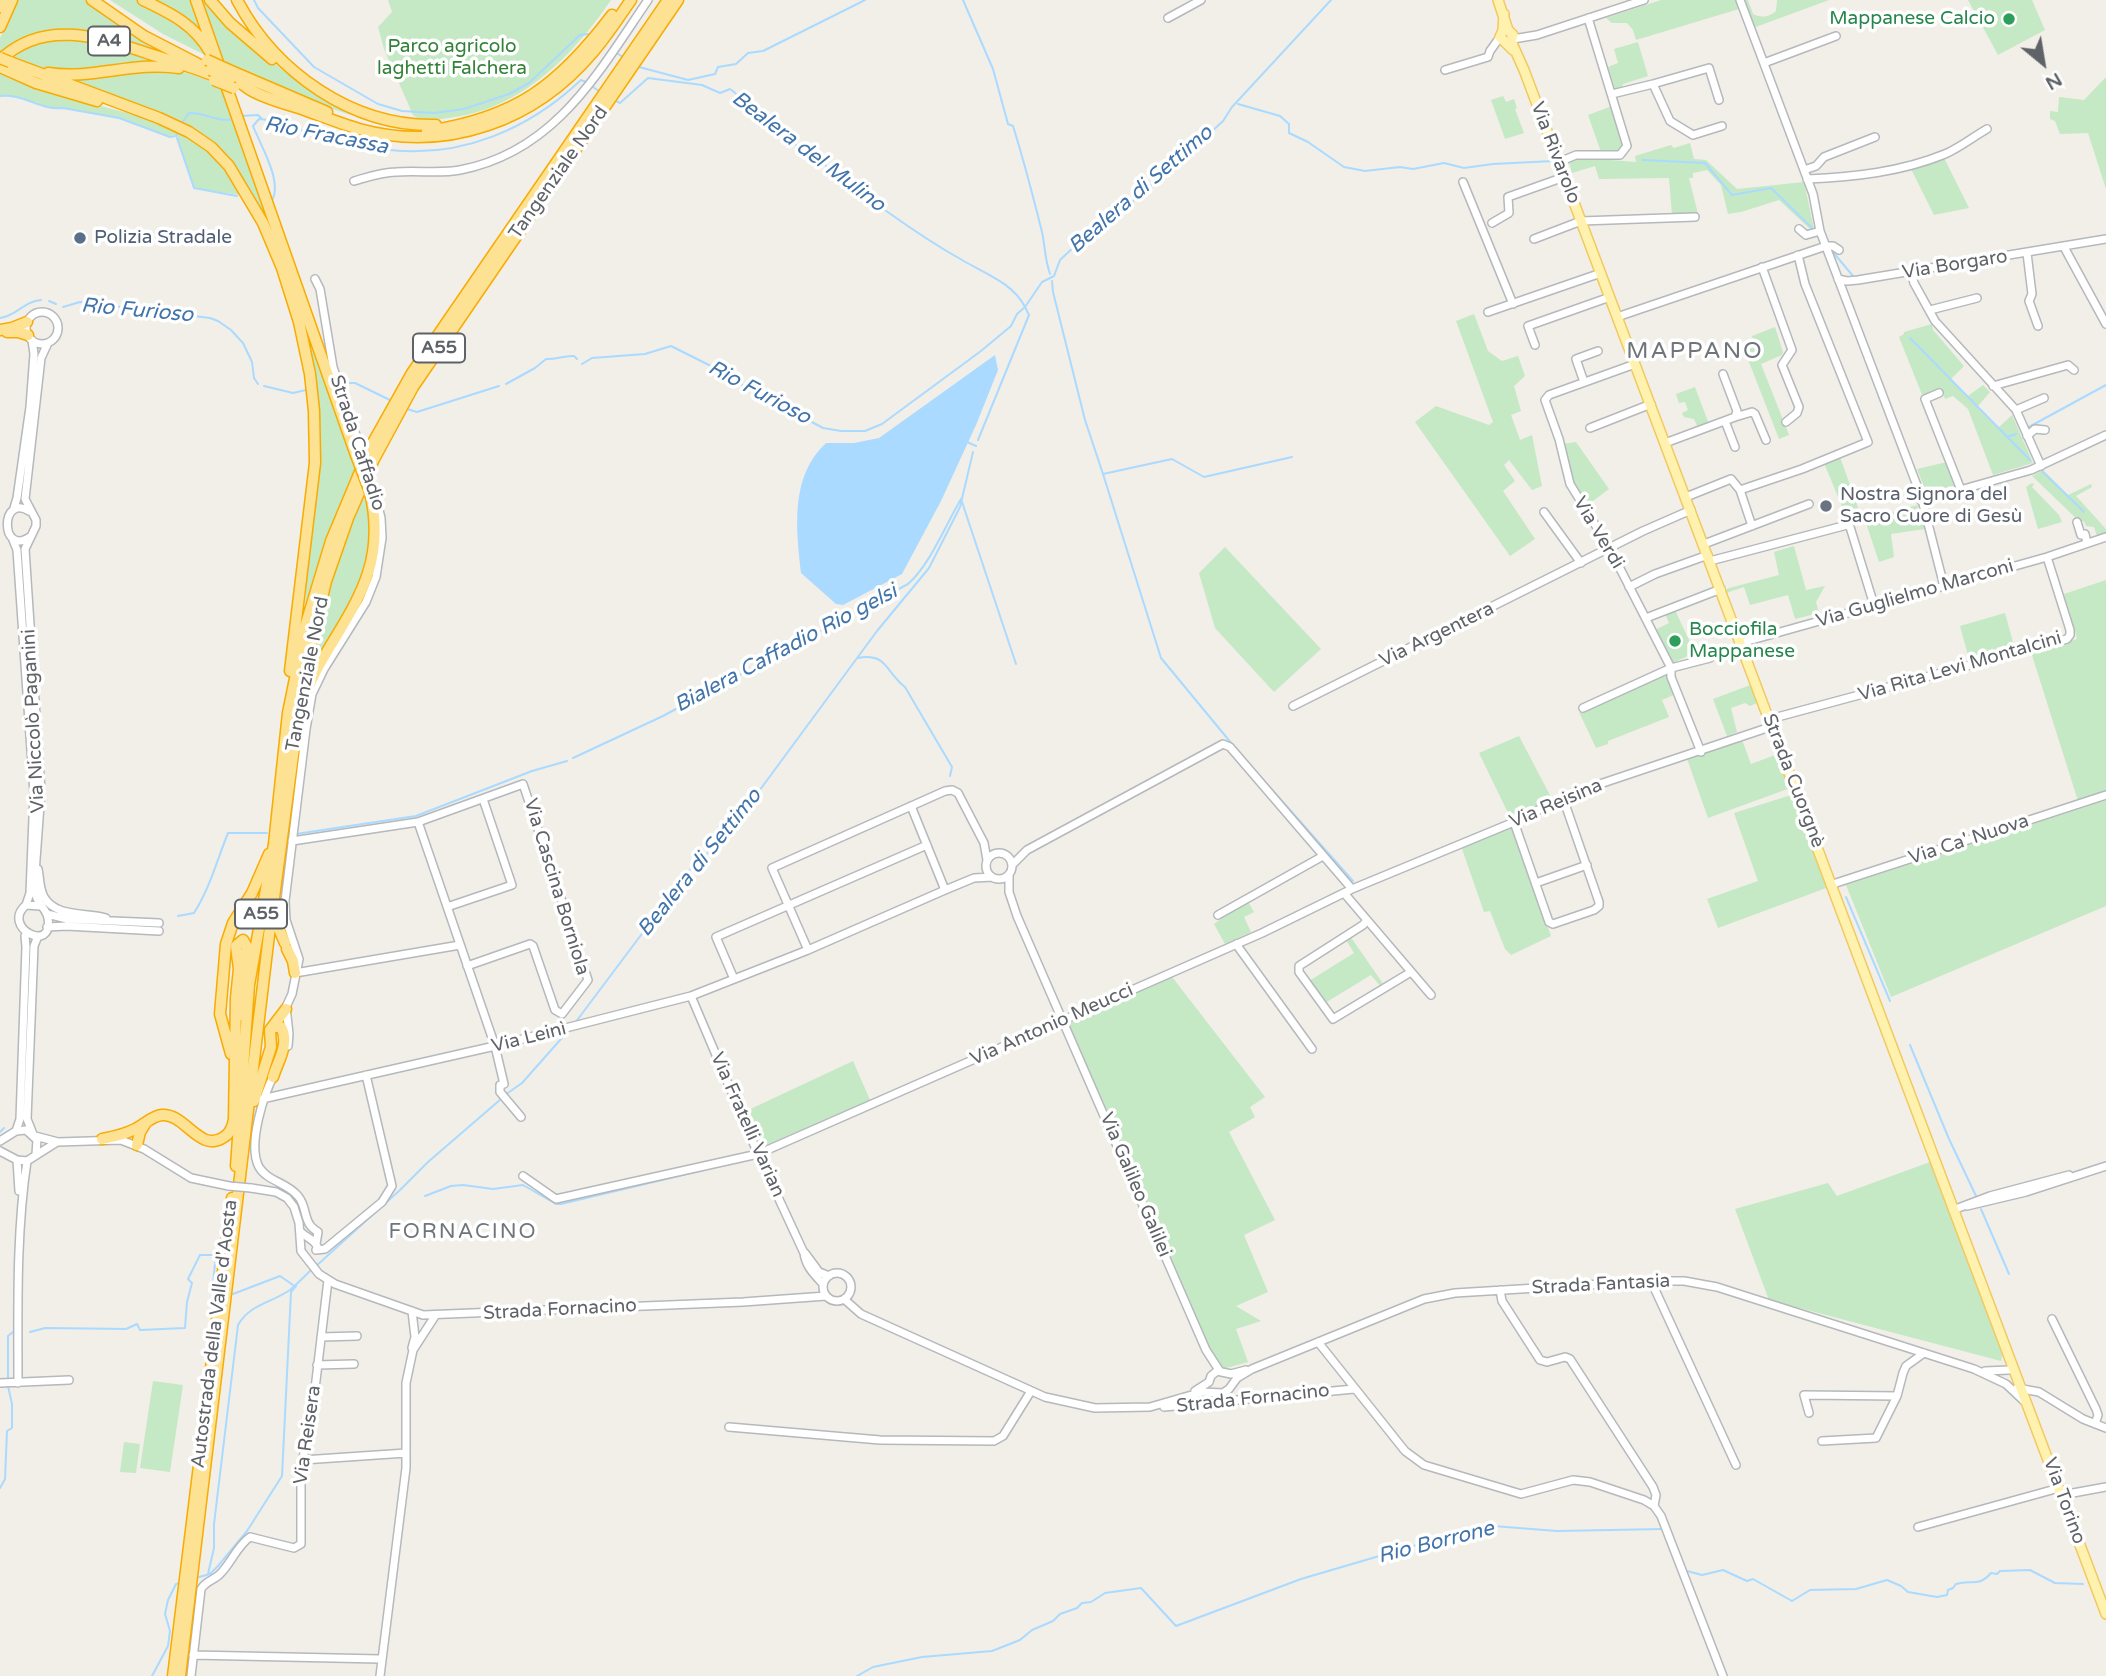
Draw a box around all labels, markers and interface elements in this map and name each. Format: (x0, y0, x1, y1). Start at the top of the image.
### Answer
place label: Mappanese Calcio (1829, 8, 1995, 30)
marker: Mappanese Calcio (2001, 11, 2017, 27)
road number: A4 (88, 26, 130, 56)
north arrow (2008, 28, 2078, 98)
park label: Parco agricolo laghetti Falchera (377, 36, 527, 80)
text: N (2041, 68, 2066, 95)
water label: Bealera del Mulino (726, 86, 890, 218)
street label: Via Rivarolo (1525, 99, 1585, 207)
street label: Tangenziale Nord (505, 102, 613, 244)
water label: Rio Fracassa (262, 112, 390, 160)
water label: Bealera di Settimo (1064, 121, 1218, 259)
place label: Polizia Stradale (94, 227, 232, 249)
marker: Polizia Stradale (72, 230, 88, 246)
street label: Via Borgaro (1901, 245, 2009, 285)
water label: Rio Furioso (80, 294, 194, 328)
road number: A55 (413, 334, 465, 362)
district label: MAPPANO (1627, 338, 1763, 366)
water label: Rio Furioso (704, 356, 814, 430)
street label: Strada Caffadio (324, 372, 390, 514)
place label: Nostra Signora del Sacro Cuore di Gesù (1840, 484, 2022, 528)
street label: Via Verdi (1568, 493, 1628, 573)
marker: Nostra Signora del Sacro Cuore di Gesù (1818, 498, 1834, 514)
street label: Via Guglielmo Marconi (1814, 555, 2016, 633)
water label: Bialera Caffadio Rio gelsi (670, 580, 902, 718)
street label: Tangenziale Nord (282, 595, 334, 753)
street label: Via Argentera (1376, 598, 1498, 672)
place label: Bocciofila Mappanese (1689, 619, 1795, 663)
street label: Via Rita Levi Montalcini (1856, 627, 2064, 707)
street label: Via Niccolò Paganini (18, 628, 50, 814)
marker: Bocciofila Mappanese (1667, 633, 1683, 649)
street label: Strada Cuorgnè (1757, 711, 1829, 851)
street label: Via Reisina (1506, 774, 1606, 834)
water label: Bealera di Settimo (633, 784, 767, 942)
street label: Via Cascina Borniola (518, 796, 594, 978)
street label: Via Ca' Nuova (1906, 810, 2032, 870)
road number: A55 (235, 900, 287, 929)
street label: Via Antonio Meucci (967, 979, 1137, 1071)
street label: Via Leinì (489, 1018, 569, 1058)
street label: Via Fratelli Varian (705, 1049, 789, 1201)
street label: Via Galileo Galilei (1094, 1109, 1176, 1261)
street label: Autostrada della Valle d'Aosta (187, 1198, 243, 1470)
district label: FORNACINO (390, 1219, 536, 1245)
street label: Strada Fantasia (1531, 1270, 1671, 1300)
street label: Strada Fornacino (483, 1295, 637, 1325)
street label: Strada Fornacino (1175, 1380, 1331, 1418)
street label: Via Reisera (290, 1384, 326, 1486)
street label: Via Torino (2038, 1455, 2090, 1547)
water label: Rio Borrone (1375, 1516, 1497, 1570)

